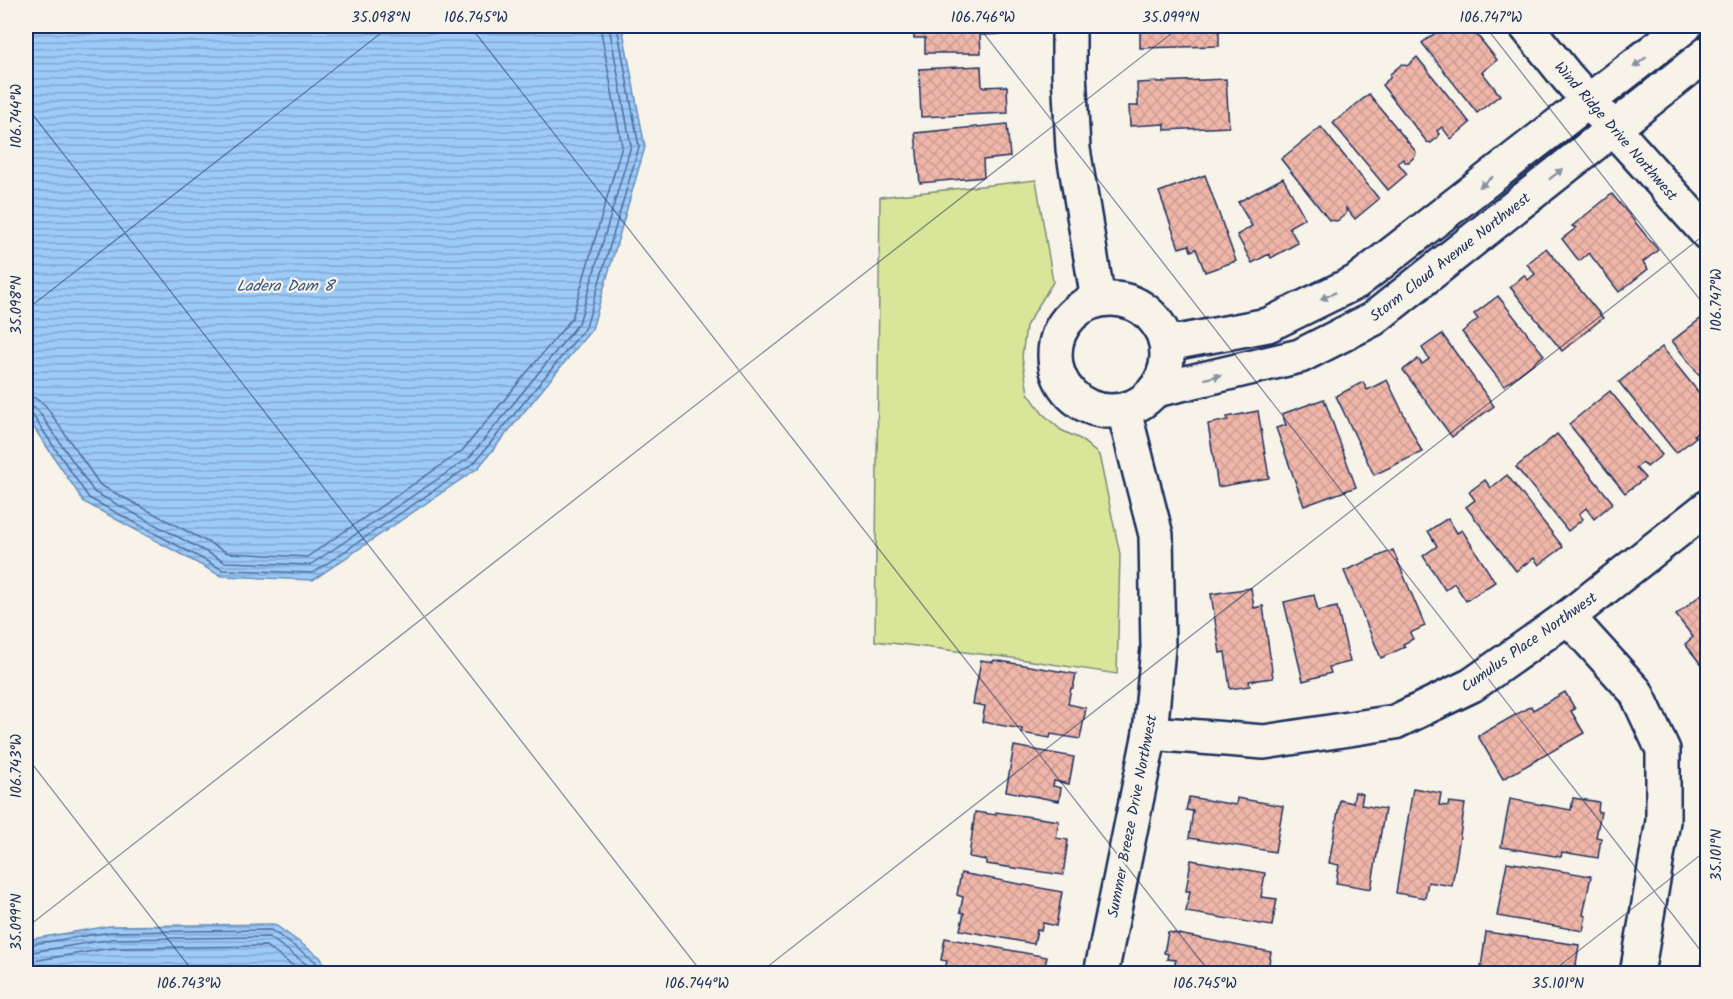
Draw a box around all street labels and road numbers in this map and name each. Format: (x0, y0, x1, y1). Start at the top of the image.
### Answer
street label: Wind Ridge Drive Northwest (1548, 56, 1683, 207)
street label: Storm Cloud Avenue Northwest (1365, 187, 1536, 328)
street label: Cumulus Place Northwest (1456, 586, 1603, 699)
street label: Summer Breeze Drive Northwest (1102, 712, 1164, 920)

